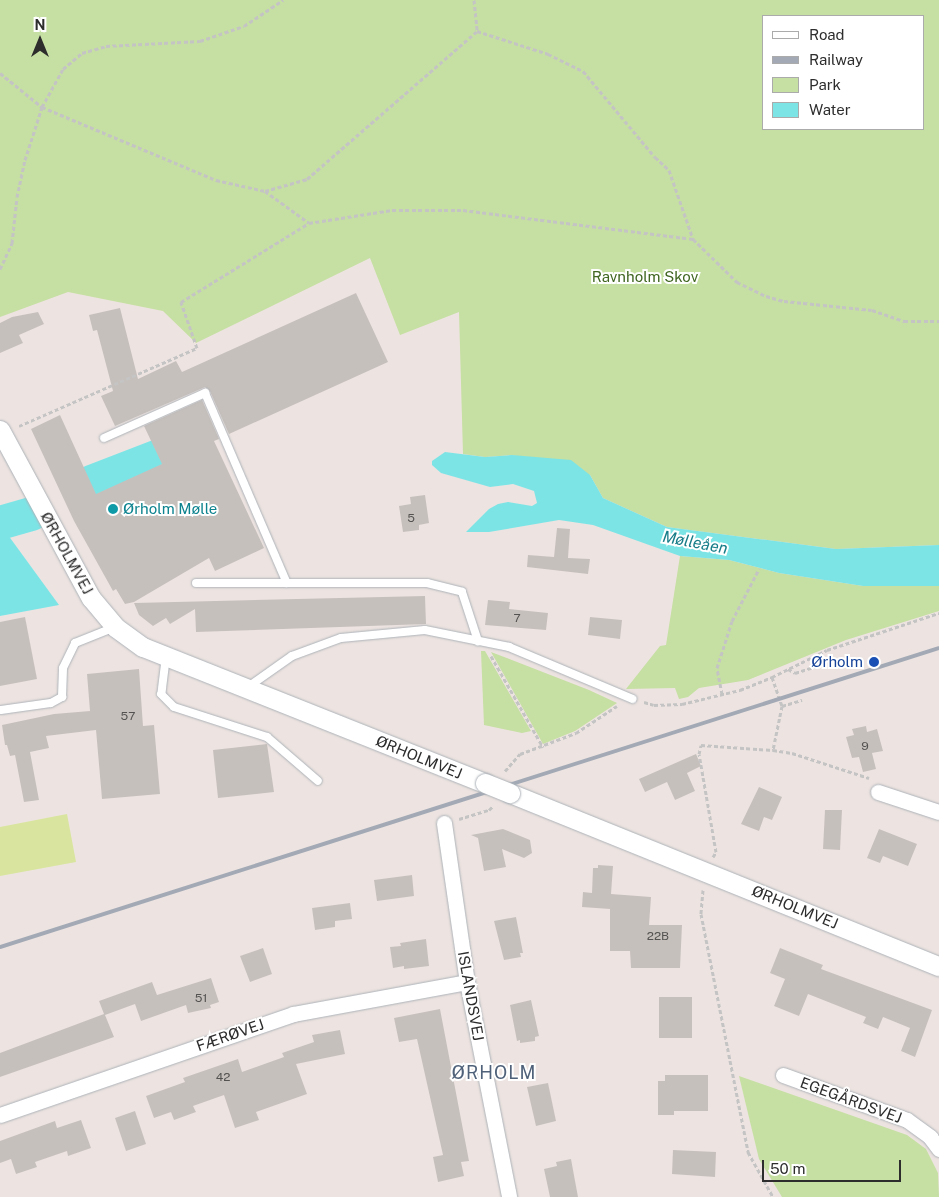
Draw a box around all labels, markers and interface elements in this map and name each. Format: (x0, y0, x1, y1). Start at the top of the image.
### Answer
north arrow (15, 15, 65, 65)
legend (762, 15, 924, 130)
text: N (35, 17, 45, 33)
text: Road (809, 26, 845, 43)
text: Railway (809, 51, 863, 68)
text: Park (809, 76, 841, 93)
text: Water (809, 101, 851, 118)
park label: Ravnholm Skov (592, 268, 698, 286)
place label: Ørholm Mølle (123, 500, 217, 518)
marker: Ørholm Mølle (107, 503, 119, 515)
street label: ØRHOLMVEJ (37, 509, 97, 597)
house number: 5 (407, 512, 415, 526)
water label: Mølleåen (661, 527, 729, 559)
house number: 7 (513, 612, 521, 626)
place label: Ørholm (811, 653, 863, 671)
marker: Ørholm (867, 655, 881, 669)
house number: 57 (121, 710, 135, 724)
street label: ØRHOLMVEJ (373, 732, 465, 782)
house number: 9 (861, 740, 869, 754)
street label: ØRHOLMVEJ (749, 882, 841, 932)
house number: 22B (647, 930, 669, 944)
street label: ISLANDSVEJ (454, 950, 488, 1042)
house number: 51 (195, 992, 207, 1006)
street label: FÆRØVEJ (194, 1015, 266, 1055)
district label: ØRHOLM (451, 1062, 537, 1084)
house number: 42 (216, 1071, 230, 1085)
street label: EGEGÅRDSVEJ (798, 1073, 904, 1127)
scale bar (764, 1150, 903, 1182)
text: 50 m (770, 1160, 805, 1177)

